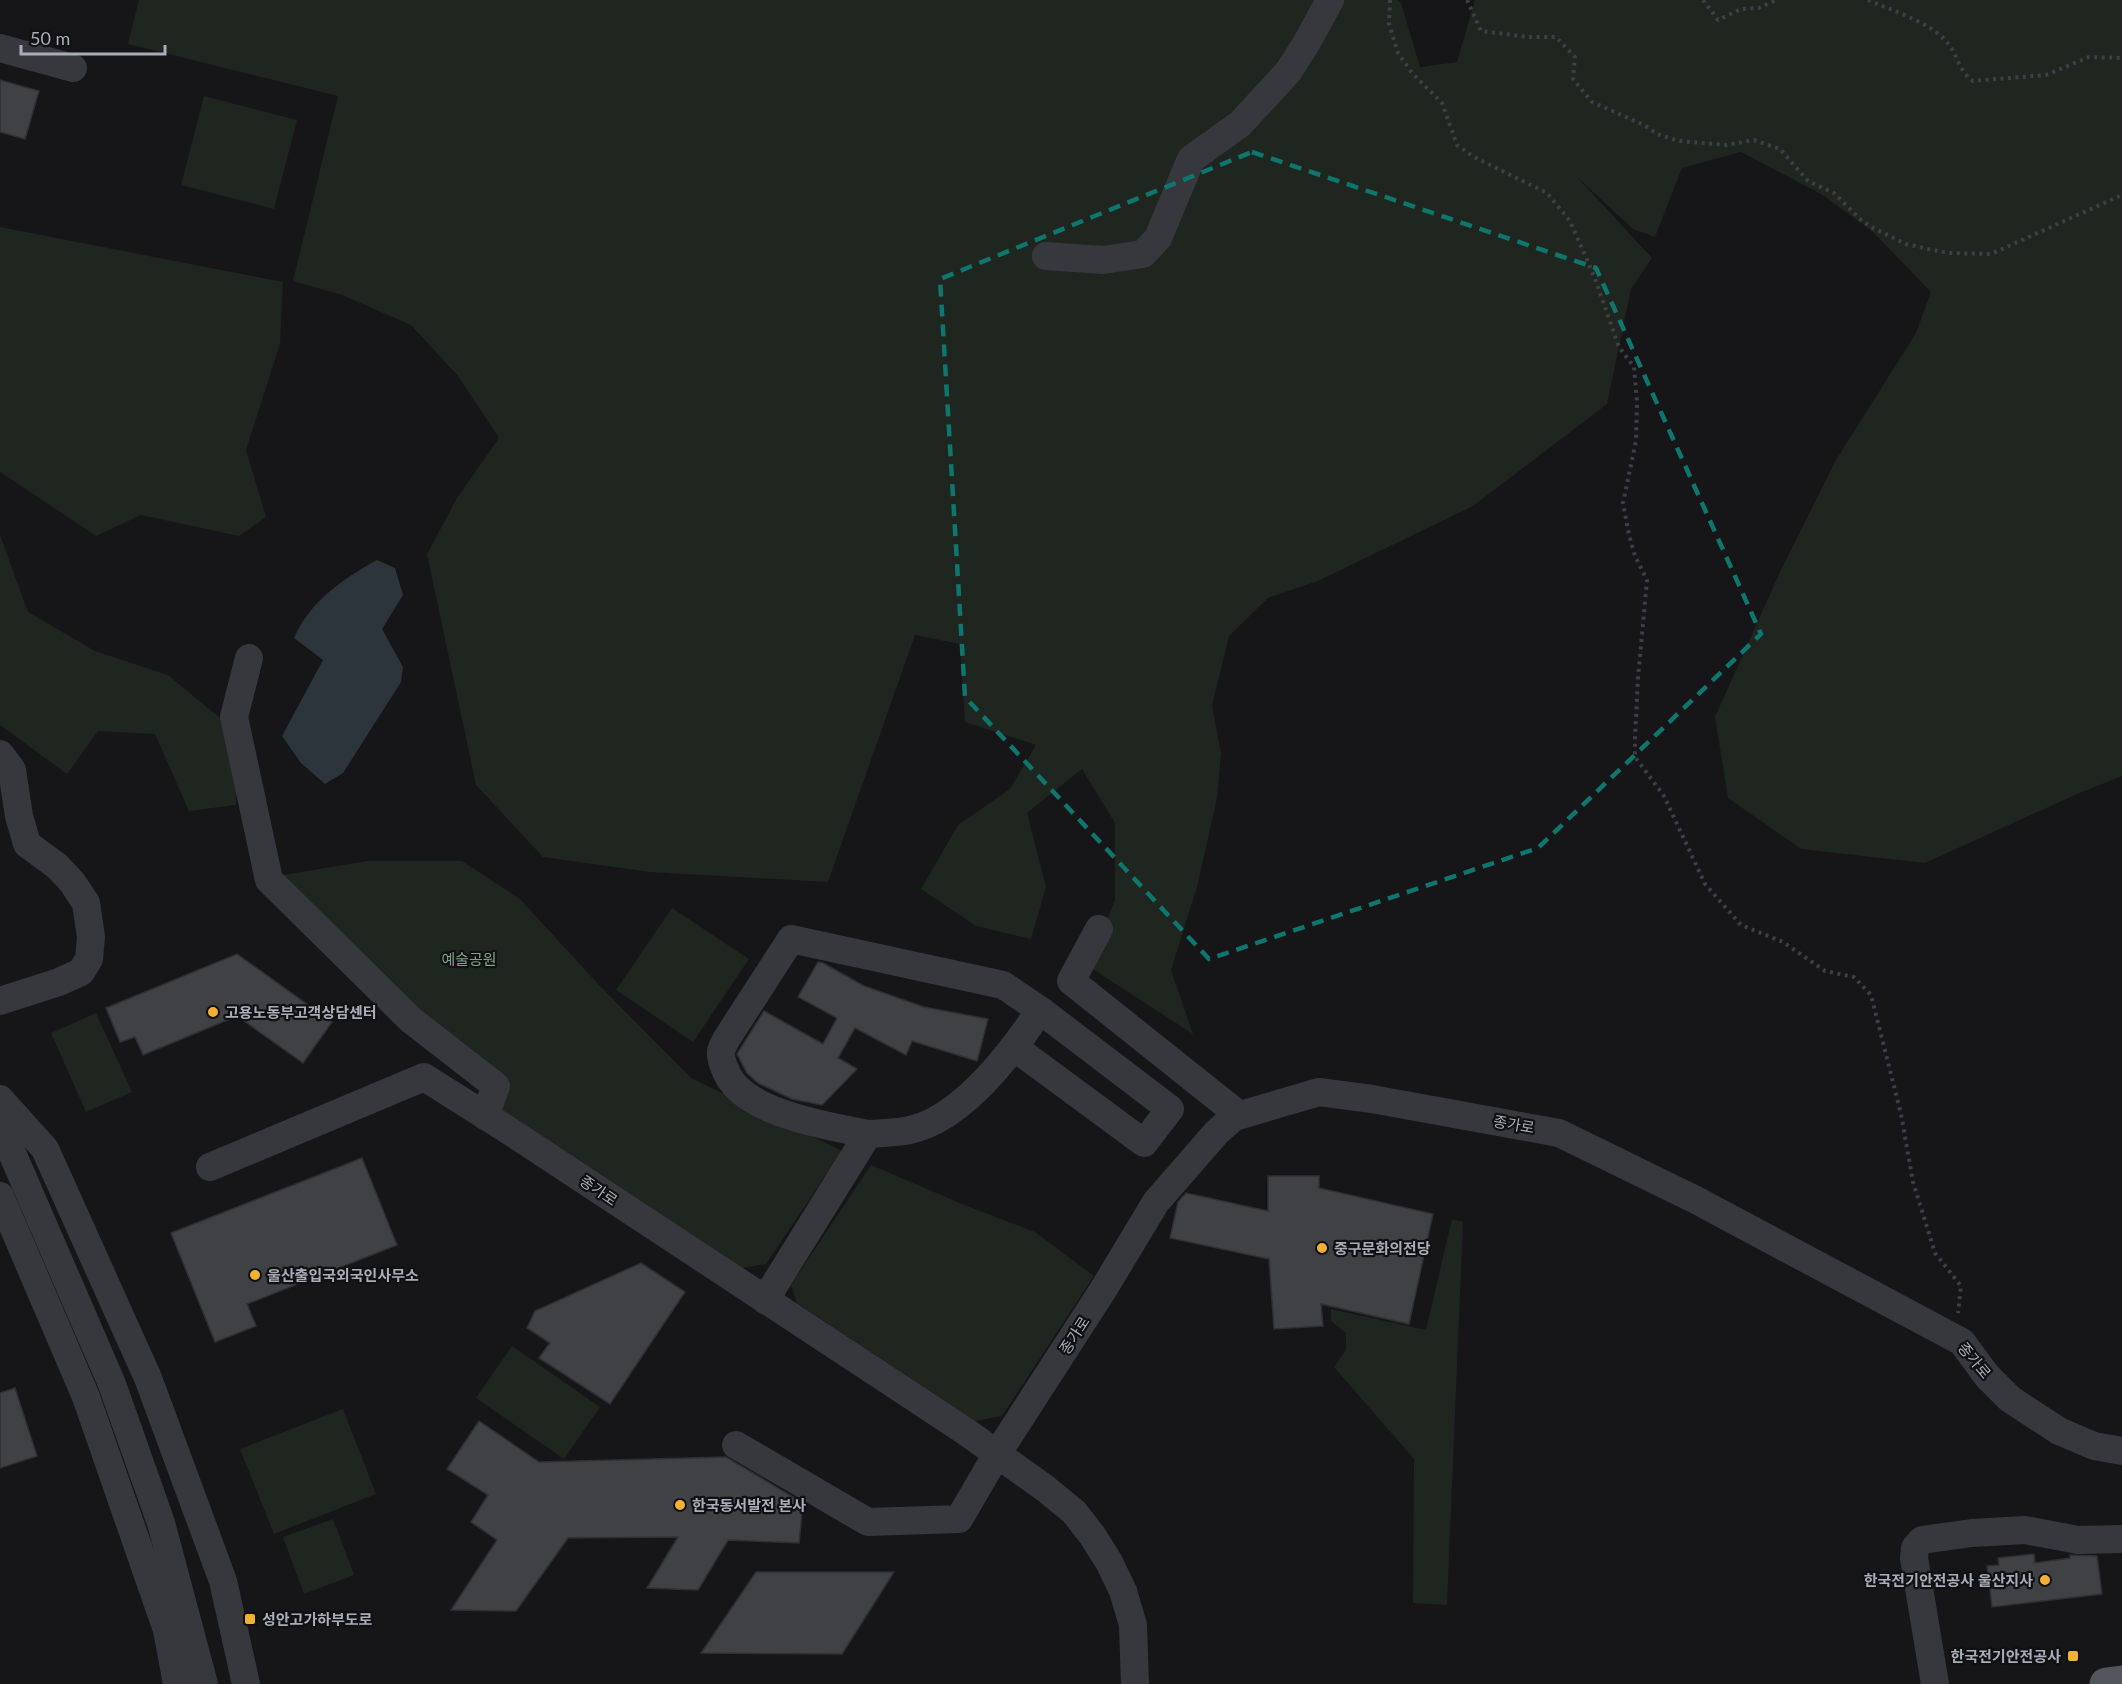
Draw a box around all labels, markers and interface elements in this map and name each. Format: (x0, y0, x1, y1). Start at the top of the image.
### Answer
scale bar (21, 18, 165, 56)
text: 50 m (30, 27, 70, 49)
park label: 예술공원 (441, 950, 497, 968)
place label: 고용노동부고객상담센터 (225, 1003, 377, 1021)
marker: 고용노동부고객상담센터 (206, 1005, 220, 1019)
street label: 종가로 (1492, 1112, 1536, 1136)
street label: 종가로 (577, 1171, 621, 1209)
place label: 중구문화의전당 (1334, 1239, 1431, 1257)
marker: 중구문화의전당 (1315, 1241, 1329, 1255)
place label: 울산출입국외국인사무소 (267, 1266, 419, 1284)
marker: 울산출입국외국인사무소 (248, 1268, 262, 1282)
street label: 종가로 (1055, 1313, 1093, 1357)
street label: 종가로 (1955, 1338, 1995, 1382)
place label: 한국동서발전 본사 (692, 1496, 806, 1514)
marker: 한국동서발전 본사 (673, 1498, 687, 1512)
place label: 한국전기안전공사 울산지사 (1864, 1571, 2033, 1589)
marker: 한국전기안전공사 울산지사 (2038, 1573, 2052, 1587)
place label: 성안고가하부도로 (262, 1610, 373, 1628)
marker: 성안고가하부도로 (243, 1612, 257, 1626)
place label: 한국전기안전공사 (1951, 1647, 2061, 1665)
marker: 한국전기안전공사 (2066, 1649, 2080, 1663)

